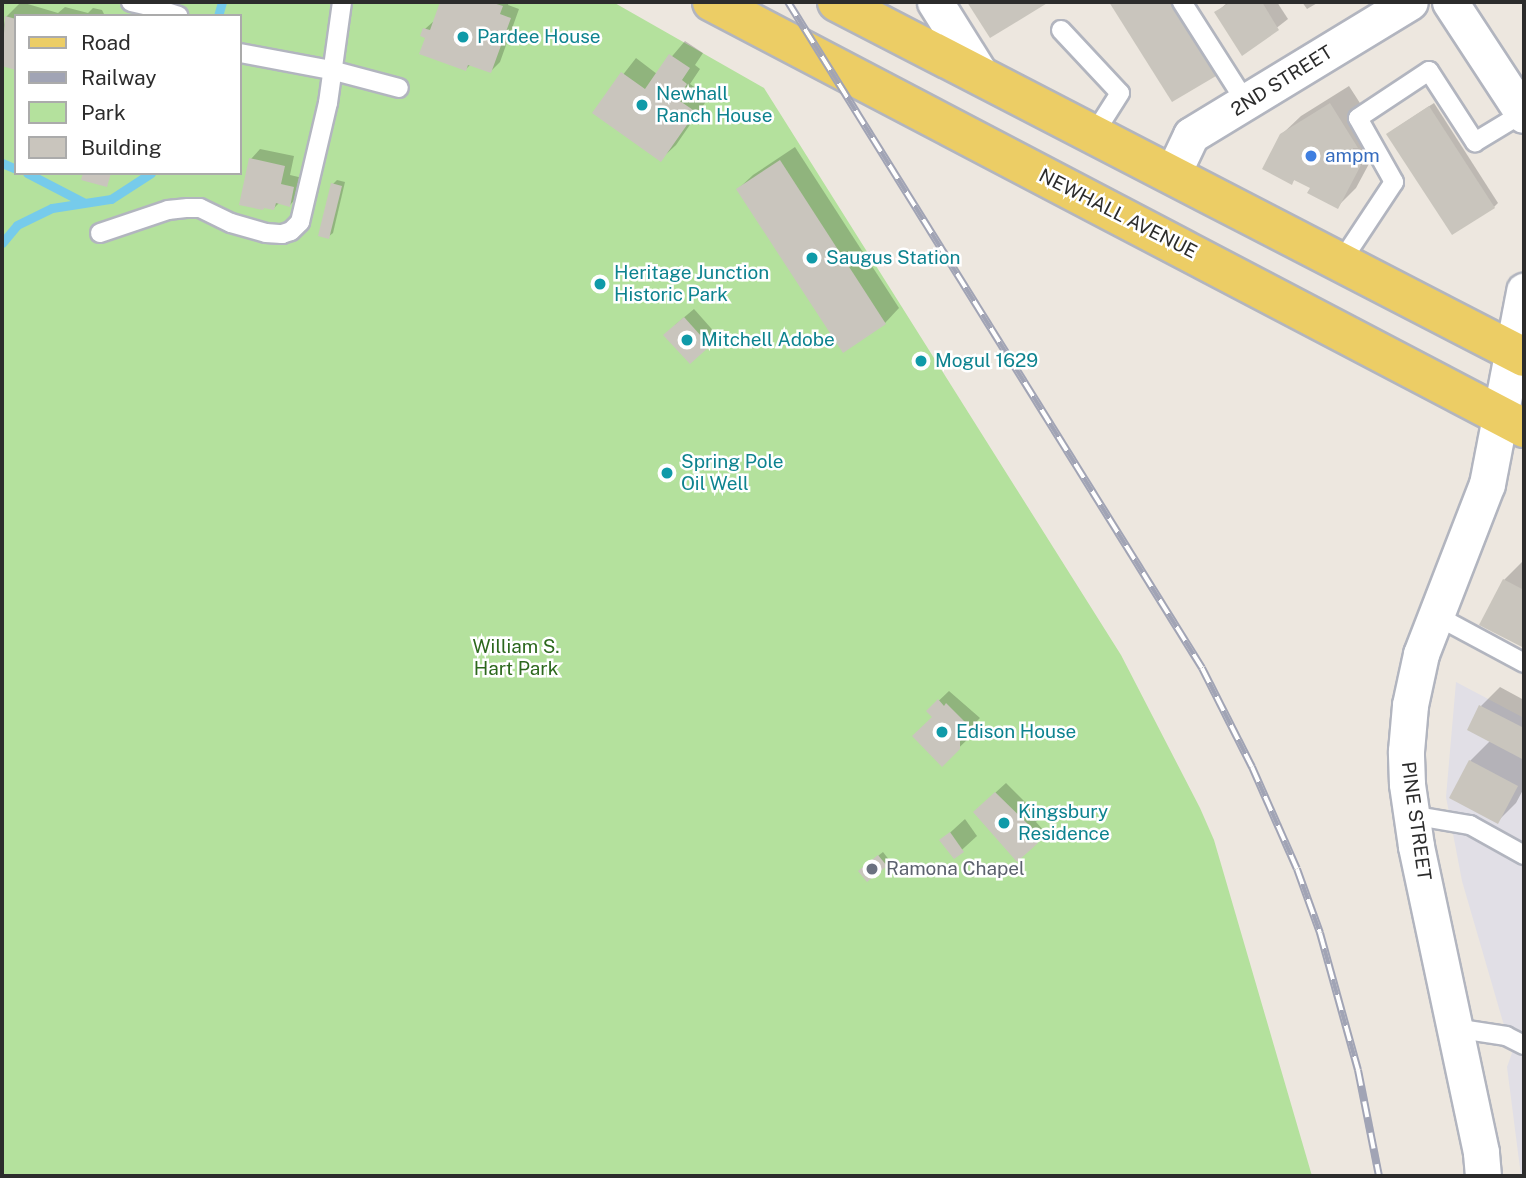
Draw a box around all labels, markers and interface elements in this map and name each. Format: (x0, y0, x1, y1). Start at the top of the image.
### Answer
legend (14, 14, 242, 175)
place label: Pardee House (477, 26, 601, 48)
marker: Pardee House (455, 29, 471, 45)
text: Road (81, 30, 131, 55)
street label: 2ND STREET (1227, 41, 1337, 121)
text: Railway (81, 65, 157, 90)
place label: Newhall Ranch House (656, 83, 772, 127)
marker: Newhall Ranch House (634, 97, 650, 113)
text: Park (81, 100, 126, 125)
text: Building (81, 135, 162, 160)
place label: ampm (1325, 145, 1380, 167)
marker: ampm (1303, 148, 1319, 164)
street label: NEWHALL AVENUE (1035, 164, 1201, 264)
place label: Saugus Station (826, 247, 961, 269)
marker: Saugus Station (804, 250, 820, 266)
place label: Heritage Junction Historic Park (614, 262, 769, 306)
marker: Heritage Junction Historic Park (592, 276, 608, 292)
place label: Mitchell Adobe (701, 329, 835, 351)
marker: Mitchell Adobe (679, 332, 695, 348)
place label: Mogul 1629 (935, 350, 1038, 372)
marker: Mogul 1629 (913, 353, 929, 369)
place label: Spring Pole Oil Well (681, 451, 783, 495)
marker: Spring Pole Oil Well (659, 465, 675, 481)
park label: William S. Hart Park (473, 636, 559, 680)
place label: Edison House (956, 721, 1076, 743)
marker: Edison House (934, 724, 950, 740)
street label: PINE STREET (1396, 760, 1436, 882)
place label: Kingsbury Residence (1018, 801, 1110, 845)
marker: Kingsbury Residence (996, 815, 1012, 831)
place label: Ramona Chapel (886, 858, 1025, 880)
marker: Ramona Chapel (864, 861, 880, 877)

